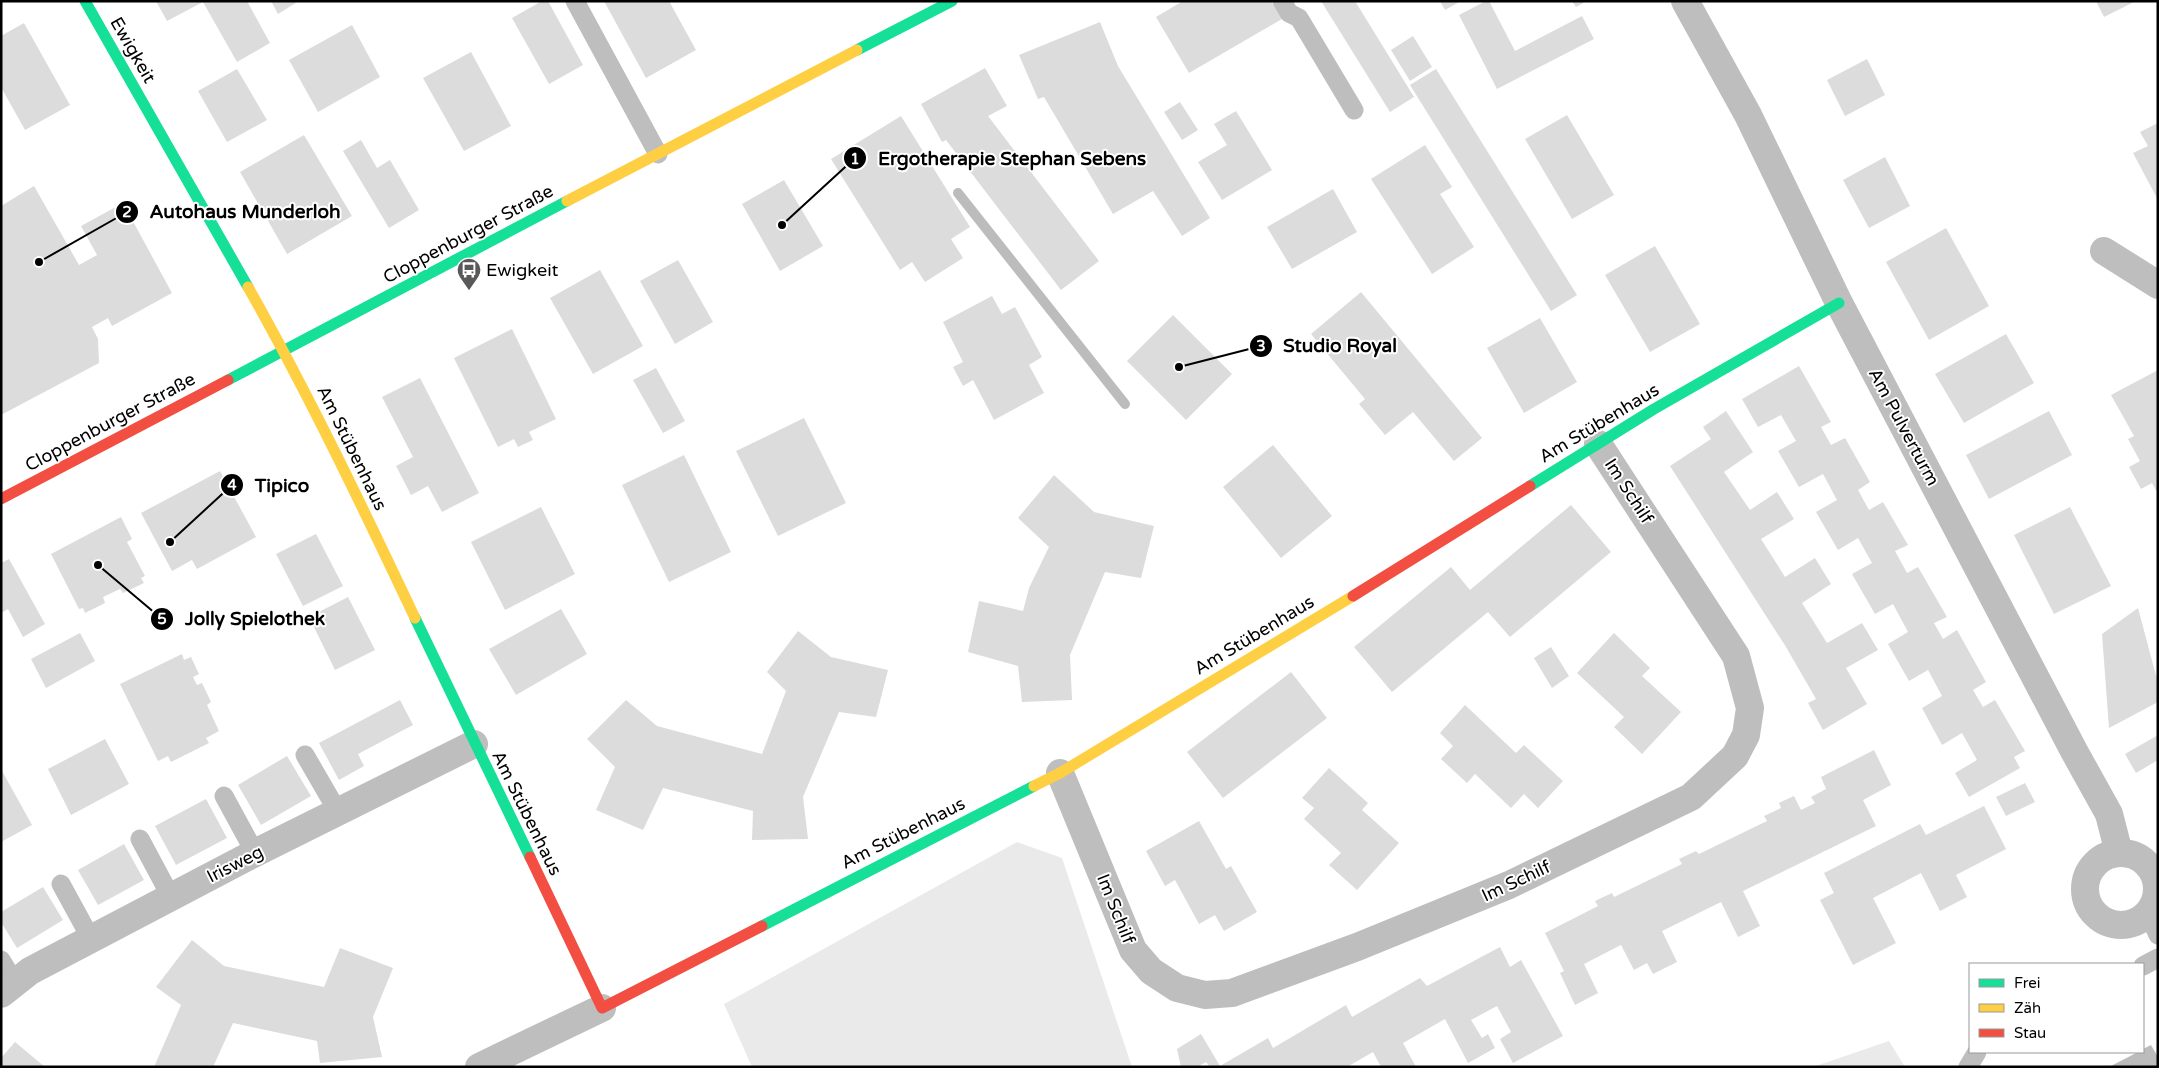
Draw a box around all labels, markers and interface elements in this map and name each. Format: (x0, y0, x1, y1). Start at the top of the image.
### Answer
street label: Ewigkeit (105, 13, 161, 87)
callout: Ergotherapie Stephan Sebens (843, 141, 1156, 175)
text: Ergotherapie Stephan Sebens (878, 148, 1146, 171)
text: 1 (850, 150, 860, 168)
street label: Cloppenburger Straße (379, 180, 557, 288)
callout: Autohaus Munderloh (115, 195, 351, 229)
text: Autohaus Munderloh (149, 201, 341, 223)
text: 2 (122, 203, 132, 221)
bus stop icon: Ewigkeit (456, 257, 482, 291)
place label: Ewigkeit (486, 259, 559, 281)
callout: Studio Royal (1248, 329, 1407, 363)
text: Studio Royal (1283, 335, 1397, 358)
text: 3 (1256, 337, 1266, 355)
street label: Am Pulverturm (1864, 365, 1944, 489)
street label: Cloppenburger Straße (21, 368, 199, 476)
street label: Am Stübenhaus (1535, 379, 1663, 467)
street label: Am Stübenhaus (312, 382, 392, 514)
street label: Im Schilf (1600, 454, 1658, 528)
callout: Tipico (220, 468, 319, 502)
text: Tipico (254, 475, 309, 498)
text: 4 (227, 476, 237, 494)
street label: Am Stübenhaus (1190, 591, 1318, 679)
callout: Jolly Spielothek (149, 602, 335, 636)
text: Jolly Spielothek (184, 608, 326, 631)
text: 5 (157, 610, 167, 628)
street label: Am Stübenhaus (487, 747, 567, 879)
street label: Am Stübenhaus (837, 792, 969, 874)
street label: Irisweg (203, 840, 267, 888)
street label: Im Schilf (1478, 855, 1554, 907)
street label: Im Schilf (1092, 871, 1140, 947)
legend (1969, 963, 2144, 1053)
text: Frei (2014, 974, 2040, 992)
text: Zäh (2014, 999, 2041, 1017)
text: Stau (2014, 1024, 2046, 1042)

